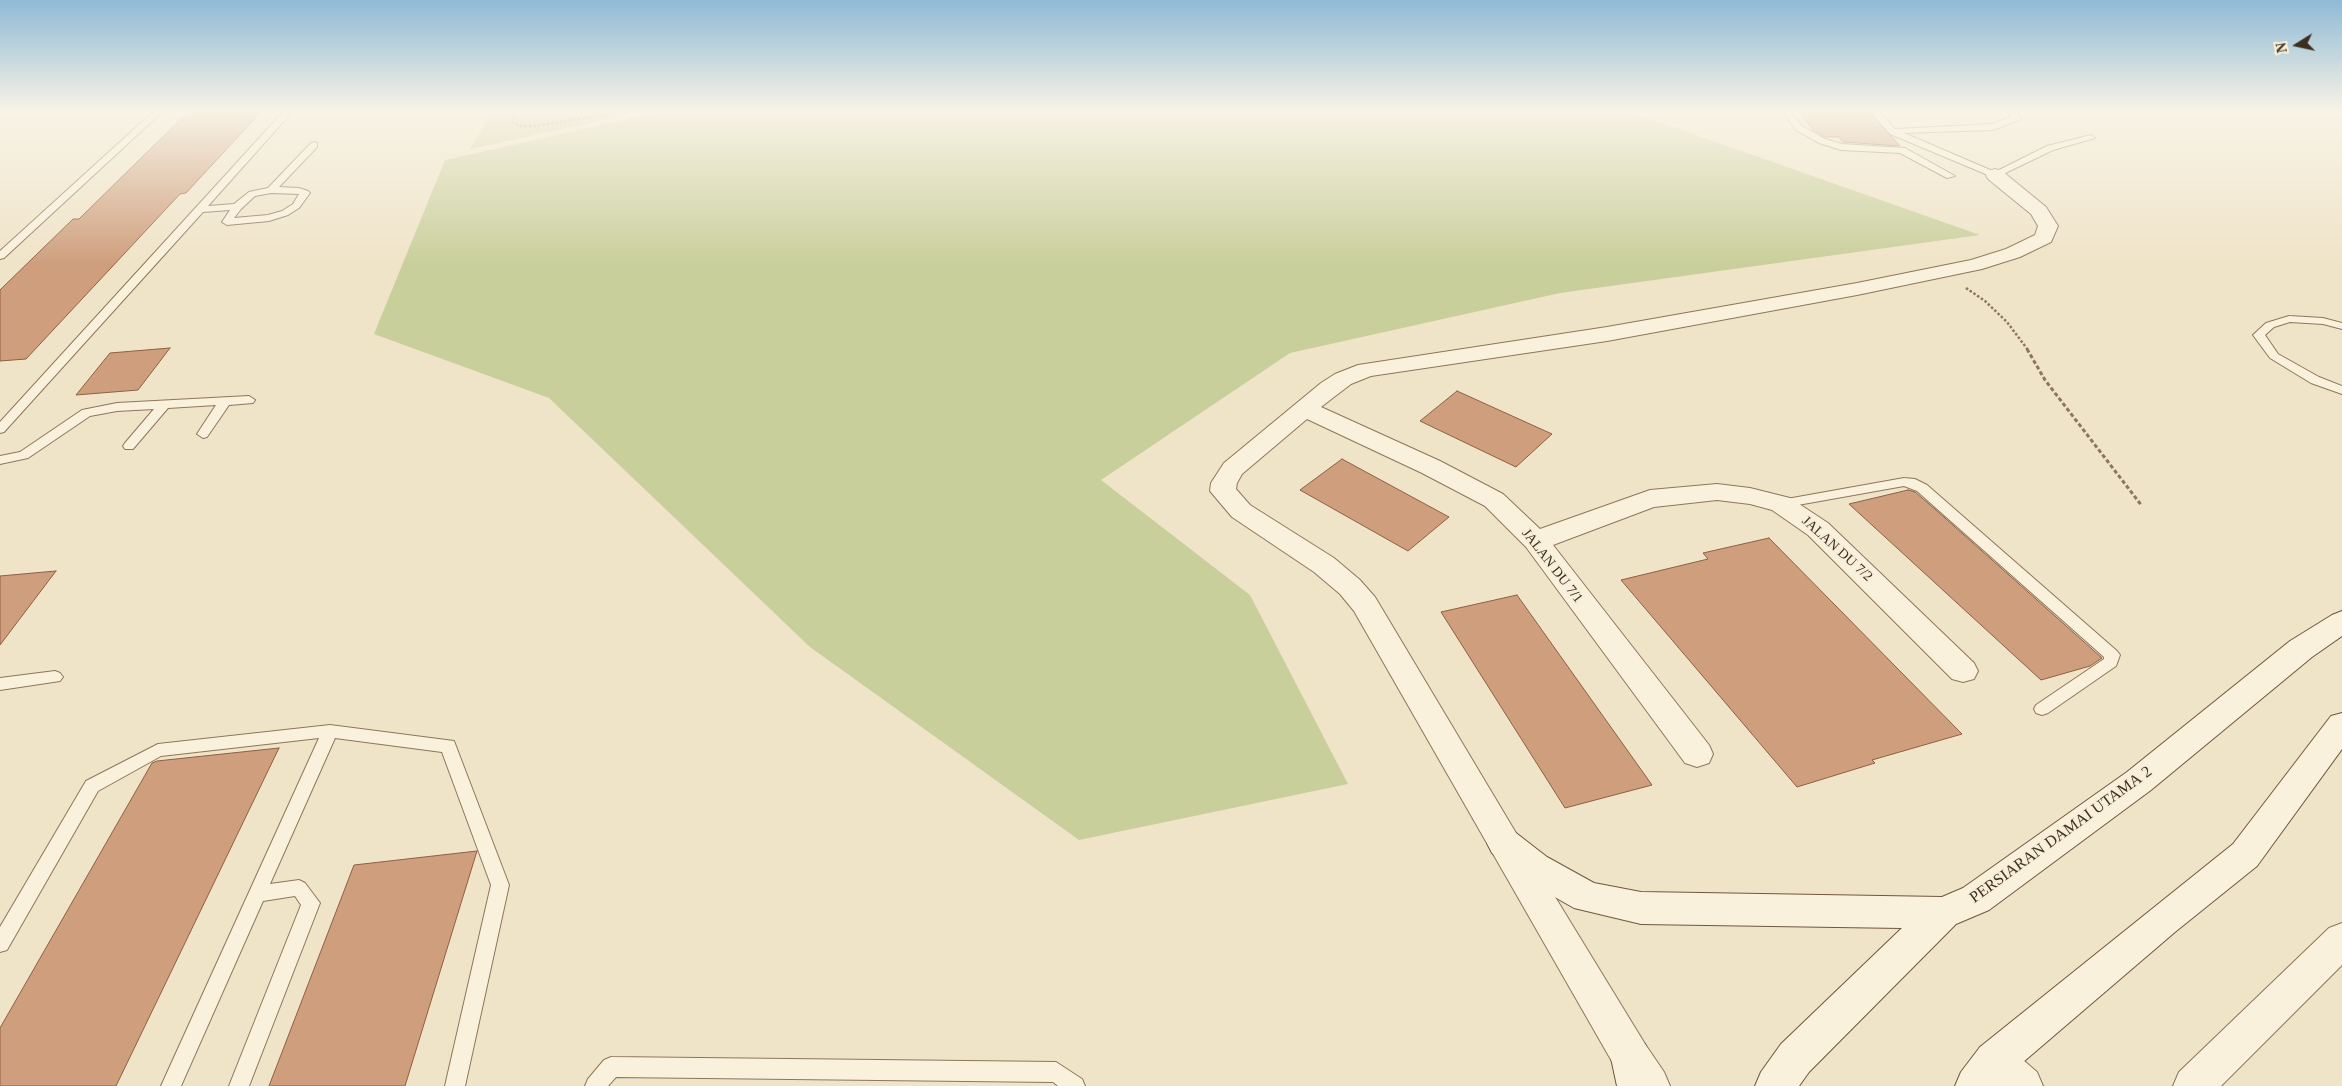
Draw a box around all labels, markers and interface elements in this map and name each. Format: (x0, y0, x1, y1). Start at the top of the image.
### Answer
north arrow (2272, 20, 2322, 70)
text: N (2273, 41, 2290, 54)
street label: JALAN DU 7/2 (1798, 513, 1876, 585)
street label: JALAN DU 7/1 (1518, 526, 1586, 606)
street label: PERSIARAN DAMAI UTAMA 2 (1966, 762, 2156, 908)

